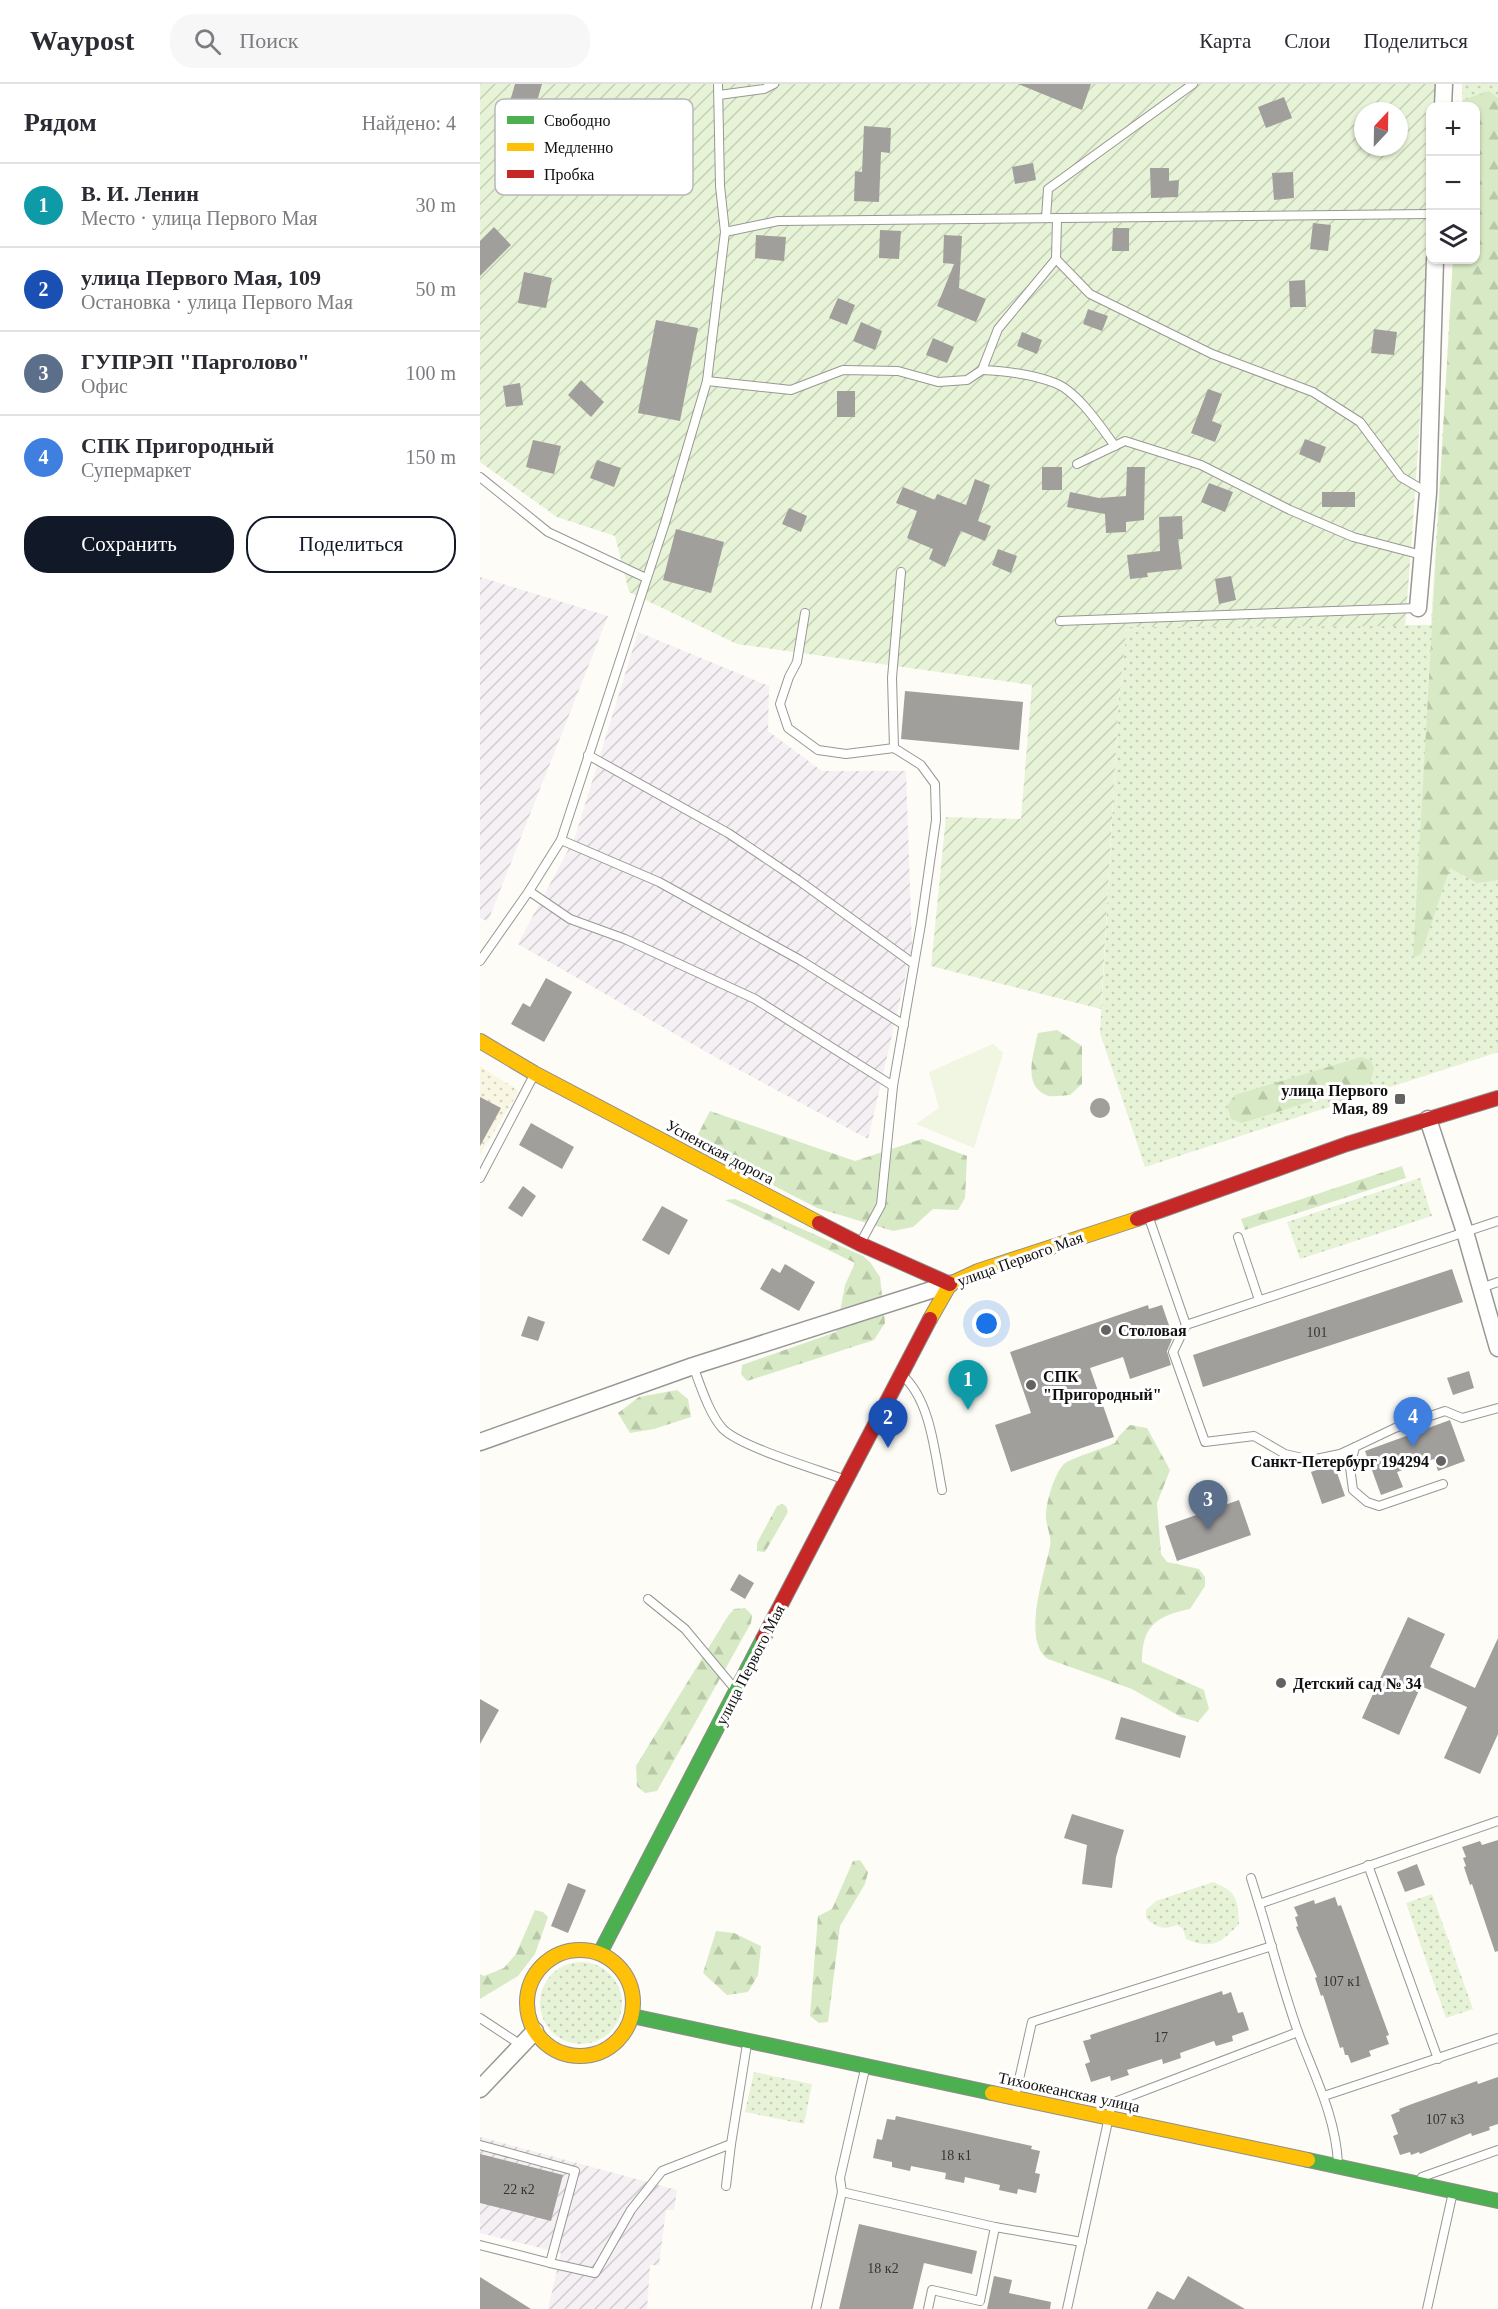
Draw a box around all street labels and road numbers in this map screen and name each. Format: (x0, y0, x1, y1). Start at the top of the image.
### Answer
street label: Успенская дорога (663, 1116, 777, 1188)
street label: улица Первого Мая (955, 1228, 1086, 1291)
street label: улица Первого Мая (712, 1602, 789, 1728)
street label: Тихоокеанская улица (996, 2069, 1141, 2116)

